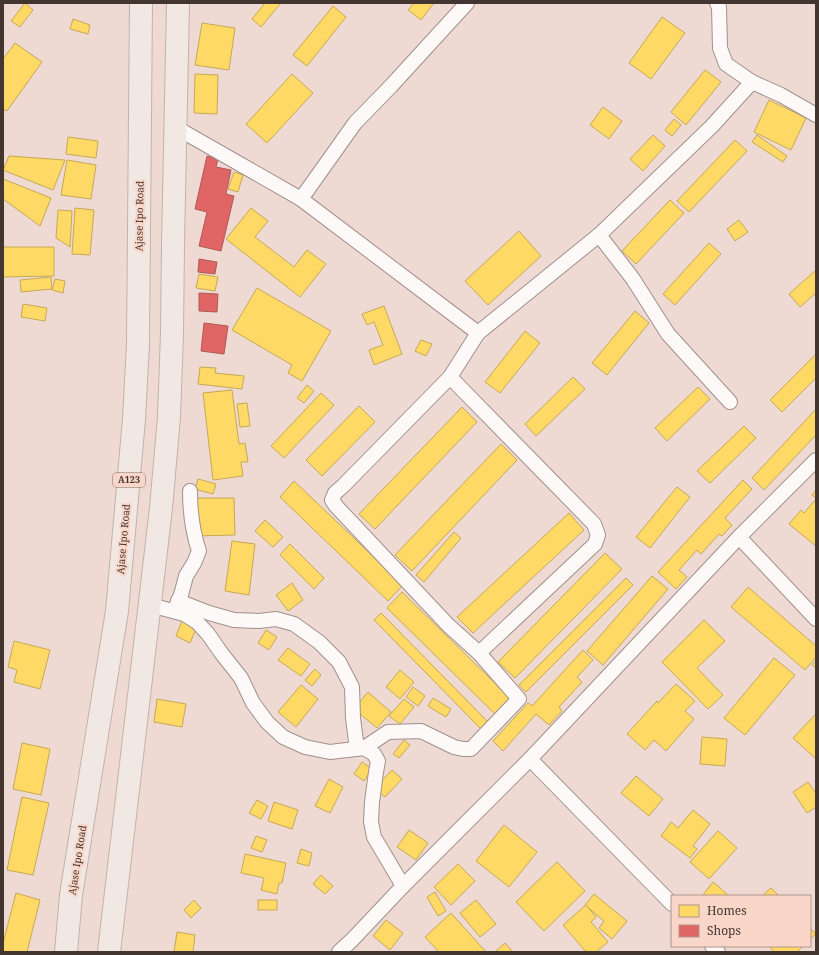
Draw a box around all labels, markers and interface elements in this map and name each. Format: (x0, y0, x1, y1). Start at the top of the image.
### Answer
street label: Ajase Ipo Road (131, 181, 147, 251)
road number: A123 (113, 473, 145, 487)
street label: Ajase Ipo Road (113, 503, 133, 575)
street label: Ajase Ipo Road (65, 824, 89, 896)
legend (671, 895, 811, 947)
text: Homes (707, 902, 747, 919)
text: Shops (707, 922, 741, 939)

